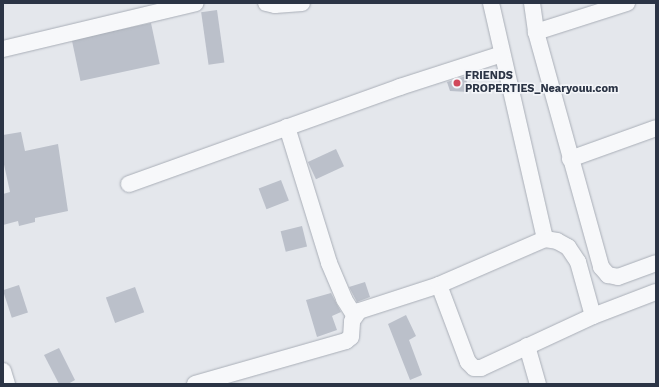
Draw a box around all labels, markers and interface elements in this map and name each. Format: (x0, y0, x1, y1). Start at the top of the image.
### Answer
place label: FRIENDS PROPERTIES_Nearyouu.com (465, 70, 618, 96)
marker: FRIENDS PROPERTIES_Nearyouu.com (452, 78, 462, 88)

